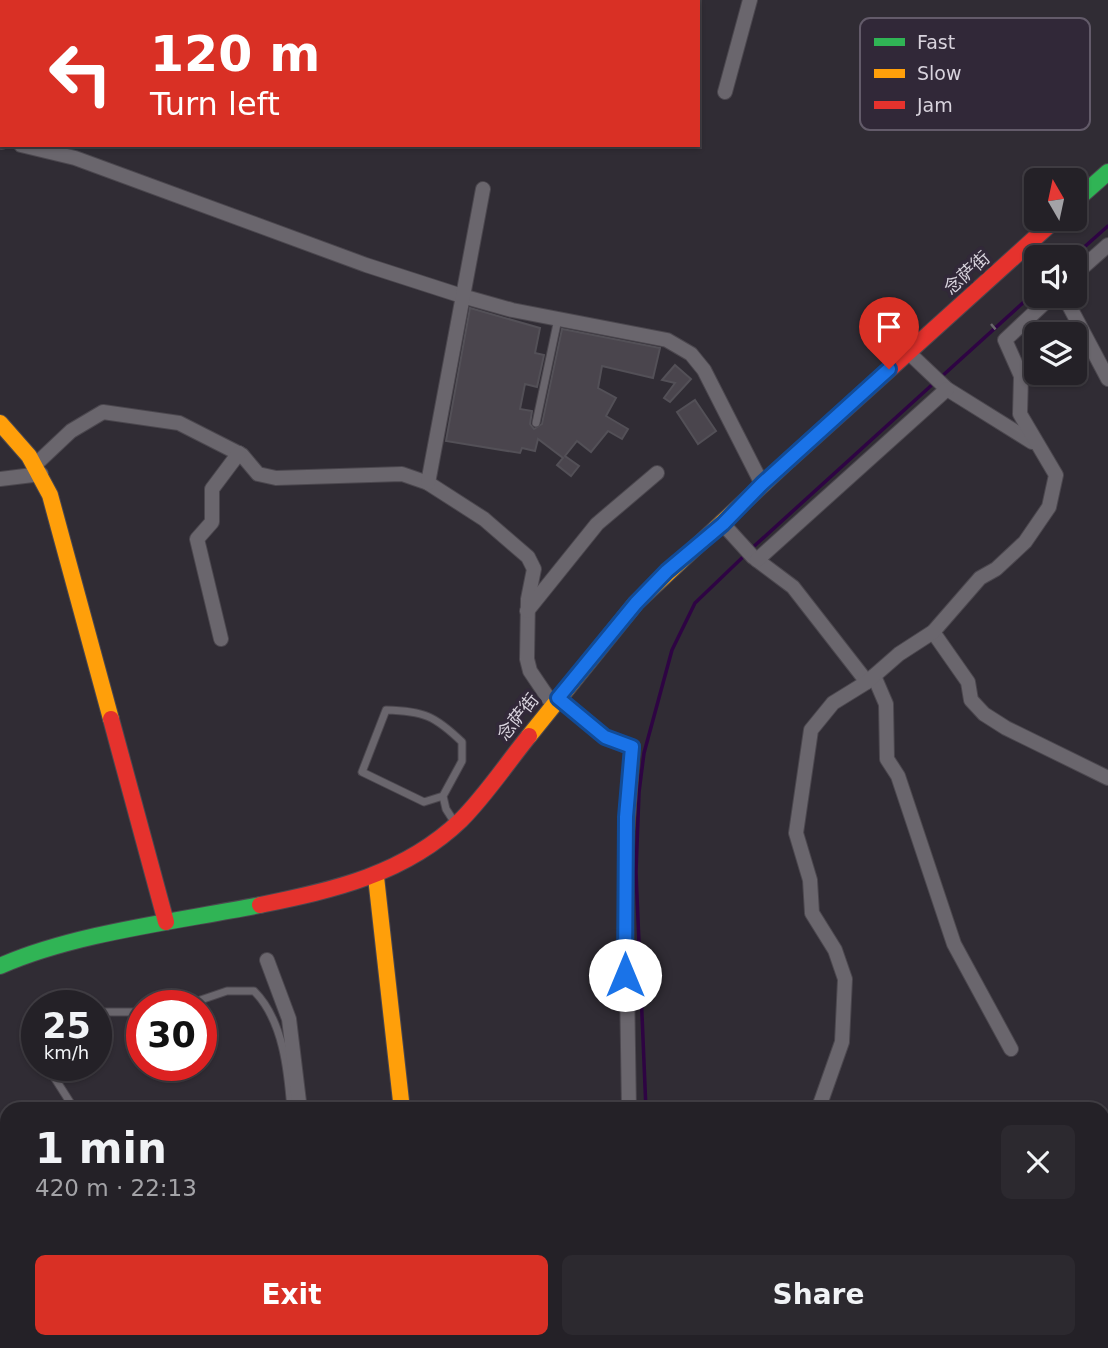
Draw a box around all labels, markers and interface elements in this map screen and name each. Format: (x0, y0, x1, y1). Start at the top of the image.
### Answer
legend (860, 18, 1090, 130)
text: 120 m (150, 26, 320, 83)
icon: left (35, 28, 126, 119)
text: Fast (917, 31, 955, 53)
text: Slow (917, 62, 962, 84)
text: Turn left (150, 85, 280, 123)
text: Jam (916, 94, 953, 116)
north arrow (1024, 168, 1087, 231)
map controls (1024, 168, 1087, 385)
button: sound (1024, 245, 1087, 308)
street label: 念萨街 (940, 247, 994, 298)
pin (859, 297, 919, 369)
icon: arrive (870, 308, 908, 346)
button: layers (1024, 322, 1087, 385)
street label: 念萨街 (492, 689, 543, 744)
position arrow (588, 938, 662, 1012)
speed limit sign: 30 (126, 990, 217, 1081)
text: 25 (42, 1006, 91, 1046)
text: km/h (44, 1042, 89, 1063)
text: 1 min (35, 1124, 167, 1173)
button: close (1001, 1125, 1075, 1199)
text: 420 m · 22:13 (35, 1175, 197, 1201)
button: Exit (35, 1255, 548, 1335)
button: Share (562, 1255, 1075, 1335)

